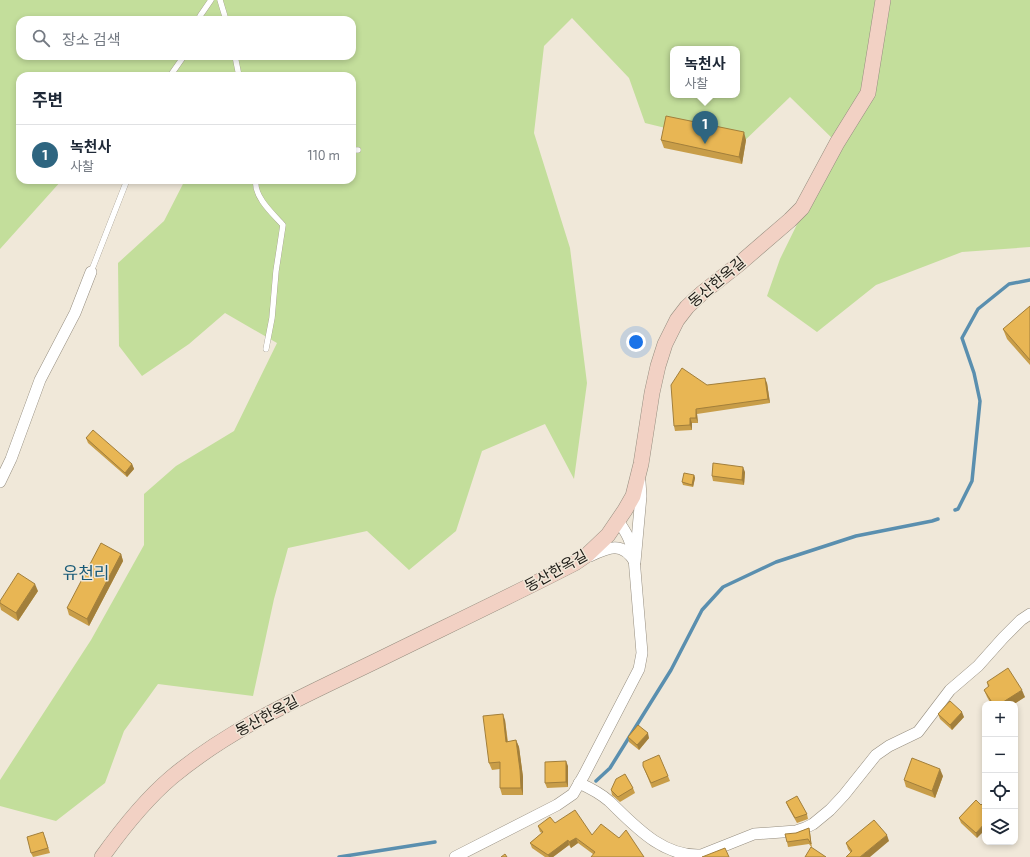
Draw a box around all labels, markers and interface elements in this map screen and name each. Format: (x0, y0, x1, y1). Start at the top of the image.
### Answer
search box (16, 16, 356, 60)
icon: search (30, 27, 52, 49)
text: 장소 검색 (62, 30, 121, 48)
popup (670, 46, 740, 98)
text: 녹천사 (684, 54, 726, 72)
text: 사찰 (684, 75, 708, 91)
text: 주변 (32, 89, 63, 109)
pin: 1 (692, 111, 718, 144)
text: 녹천사 (70, 137, 111, 155)
text: 1 (42, 147, 48, 163)
text: 110 m (308, 147, 340, 163)
text: 사찰 (70, 158, 94, 174)
street label: 동산한옥길 (684, 252, 749, 310)
your location (626, 332, 646, 352)
street label: 동산한옥길 (521, 546, 590, 595)
district label: 유천리 (63, 562, 109, 582)
street label: 동산한옥길 (232, 691, 301, 739)
map controls (982, 701, 1018, 845)
button: + (982, 701, 1018, 737)
button: − (982, 737, 1018, 773)
button: locate (982, 773, 1018, 809)
button: layers (982, 809, 1018, 845)

